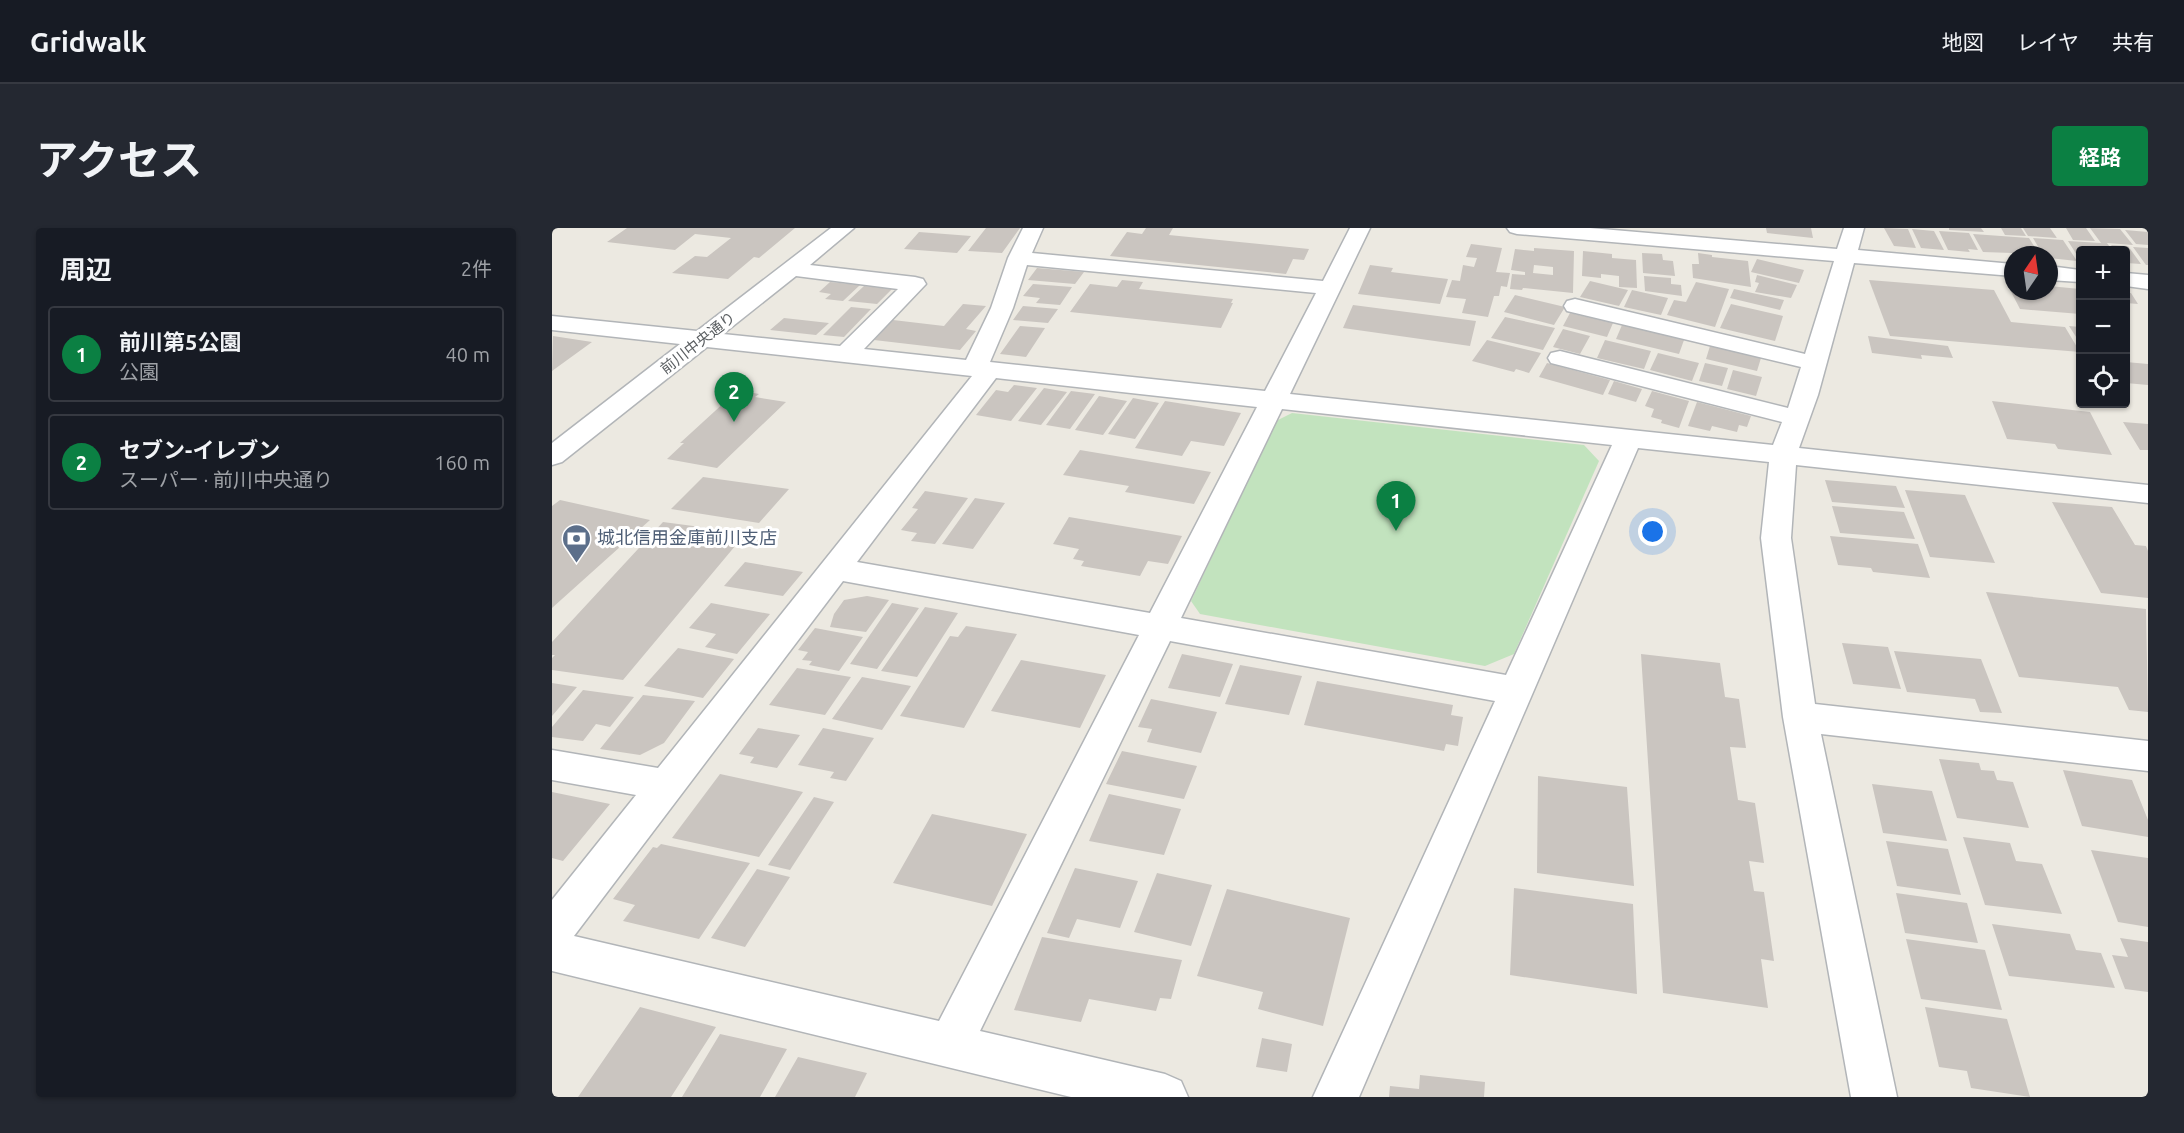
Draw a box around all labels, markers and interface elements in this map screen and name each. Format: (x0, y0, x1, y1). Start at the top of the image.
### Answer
text: Gridwalk (30, 26, 147, 57)
text: 地図 (1942, 30, 1984, 54)
text: レイヤ (2017, 30, 2079, 54)
text: 共有 (2112, 30, 2154, 54)
button: 経路 (2052, 126, 2148, 186)
text: アクセス (36, 136, 202, 183)
north arrow (2004, 246, 2058, 300)
map controls (2076, 246, 2130, 408)
button: + (2076, 246, 2130, 300)
text: 周辺 (60, 255, 112, 284)
text: 2件 (461, 257, 492, 280)
button: − (2076, 300, 2130, 354)
street label: 前川中央通り (657, 308, 738, 377)
text: 前川第5公園 (119, 329, 241, 354)
text: 1 (76, 343, 87, 366)
text: 40 m (446, 343, 490, 366)
button: locate (2076, 354, 2130, 408)
text: 公園 (119, 360, 159, 383)
pin: 2 (714, 372, 753, 422)
text: セブン-イレブン (119, 437, 280, 462)
text: 2 (76, 451, 87, 474)
text: 160 m (434, 451, 490, 474)
text: スーパー · 前川中央通り (119, 468, 333, 491)
pin: 1 (1376, 482, 1416, 531)
your location (1638, 517, 1667, 546)
bank icon: 城北信用金庫前川支店 (560, 522, 592, 564)
place label: 城北信用金庫前川支店 (597, 527, 777, 547)

